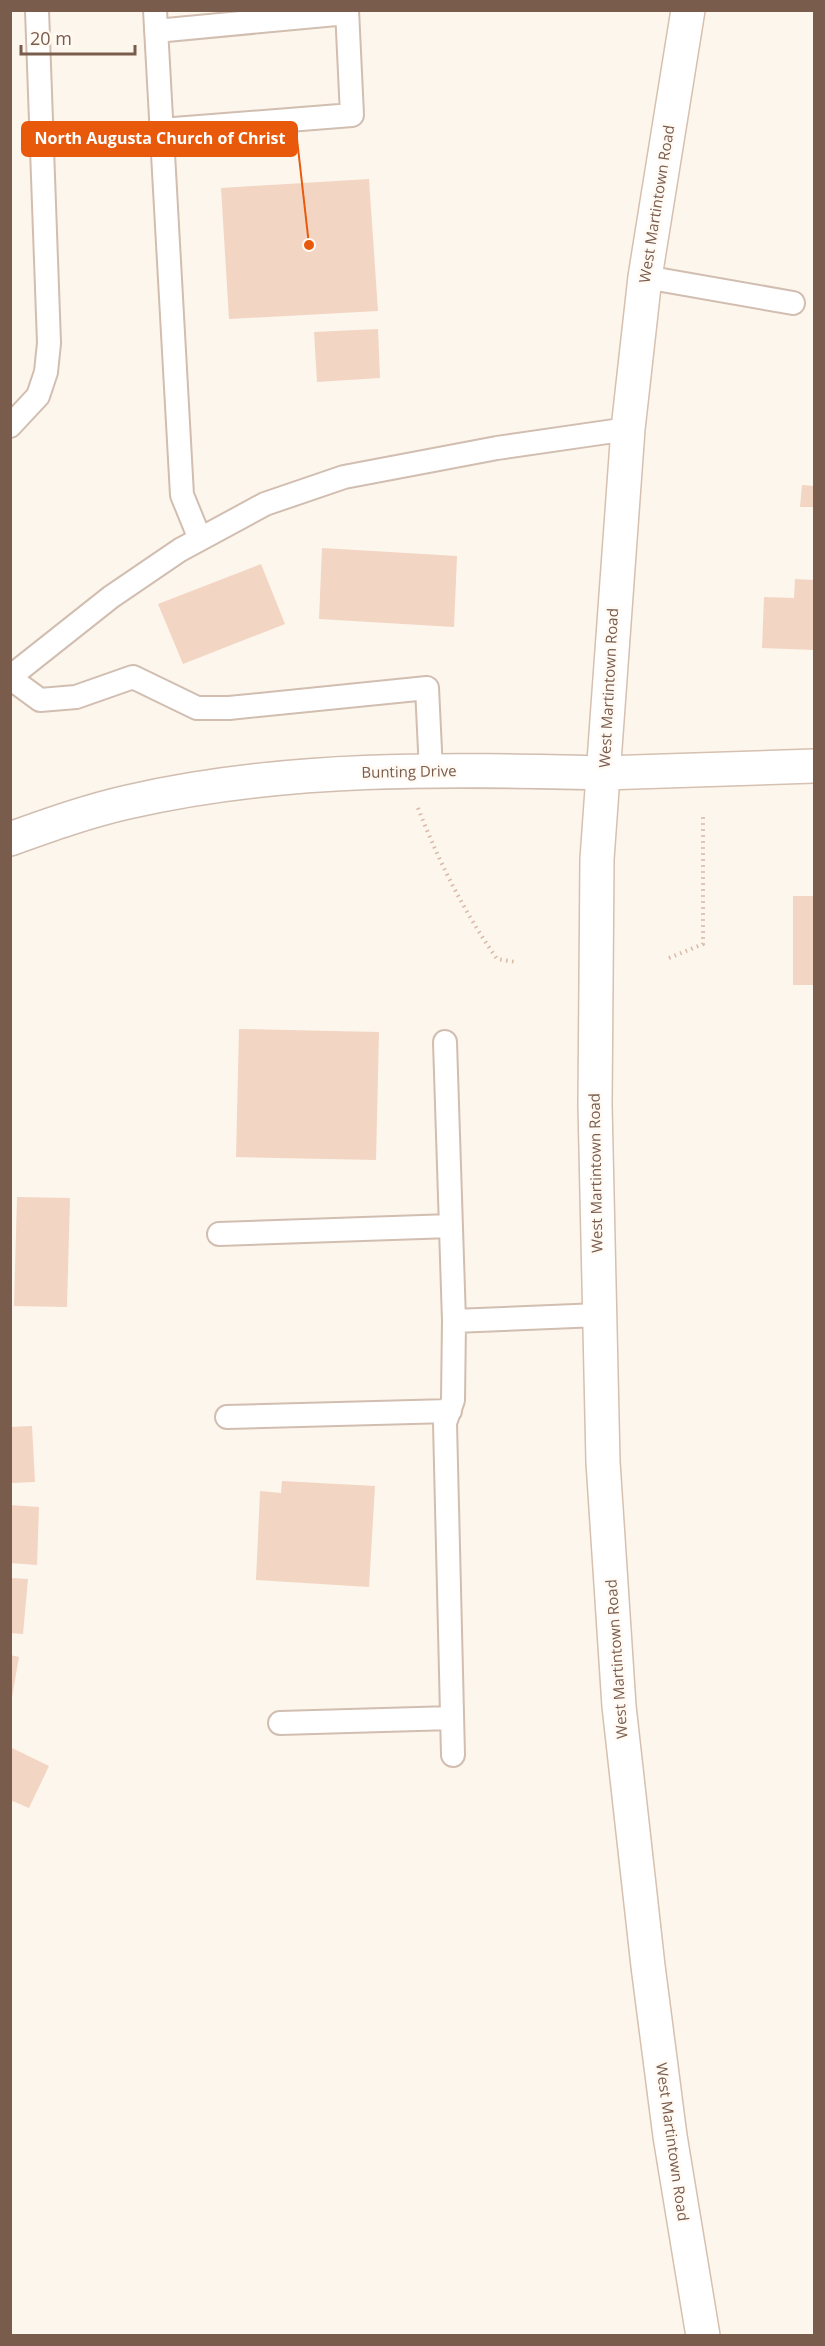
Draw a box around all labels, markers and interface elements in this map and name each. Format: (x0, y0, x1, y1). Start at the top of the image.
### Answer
scale bar (21, 18, 135, 56)
text: 20 m (30, 26, 72, 50)
callout: North Augusta Church of Christ (22, 122, 297, 156)
street label: West Martintown Road (634, 123, 678, 284)
text: North Augusta Church of Christ (34, 127, 286, 149)
street label: West Martintown Road (594, 608, 622, 768)
street label: Bunting Drive (361, 760, 457, 782)
street label: West Martintown Road (584, 1093, 606, 1253)
street label: West Martintown Road (600, 1579, 632, 1739)
street label: West Martintown Road (652, 2061, 694, 2222)

